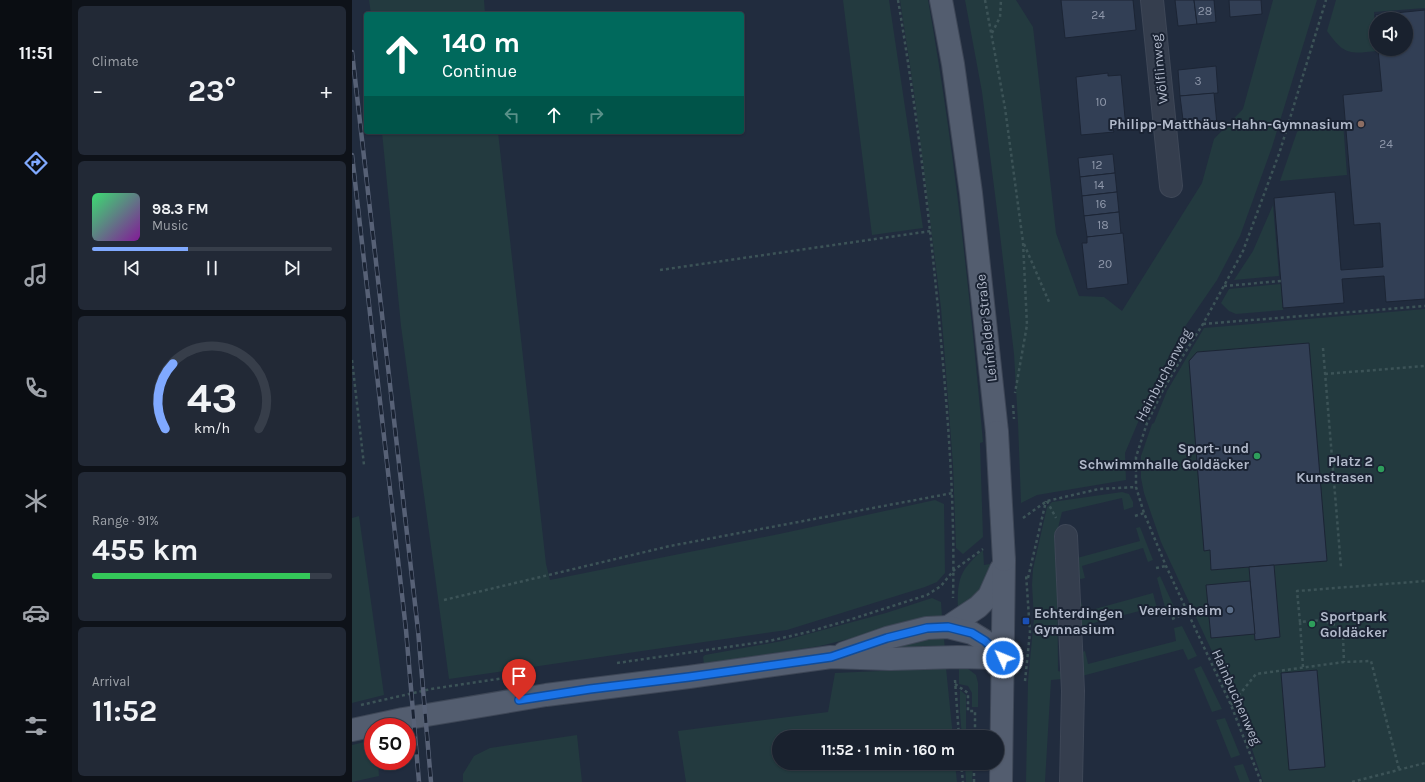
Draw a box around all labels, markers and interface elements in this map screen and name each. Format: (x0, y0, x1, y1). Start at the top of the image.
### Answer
house number: 28 (1198, 4, 1212, 18)
house number: 24 (1091, 8, 1105, 22)
map controls (1369, 12, 1413, 56)
button: sound (1369, 12, 1413, 56)
text: 140 m (442, 26, 520, 59)
icon: ahead (376, 28, 428, 80)
street label: Wölflinweg (1147, 33, 1172, 105)
text: 11:51 (19, 42, 53, 64)
text: Climate (92, 54, 138, 69)
text: Continue (442, 60, 517, 82)
text: 23° (188, 73, 236, 109)
house number: 3 (1194, 74, 1202, 88)
text: − (92, 78, 104, 104)
text: + (320, 78, 332, 104)
house number: 10 (1095, 95, 1107, 109)
icon: left (501, 104, 523, 126)
icon: ahead (543, 104, 565, 126)
icon: right (585, 104, 607, 126)
place label: Philipp-Matthäus-Hahn-Gymnasium (1109, 116, 1353, 133)
marker: Philipp-Matthäus-Hahn-Gymnasium (1356, 119, 1366, 129)
house number: 24 (1379, 137, 1393, 151)
icon: directions (22, 149, 50, 177)
house number: 12 (1092, 158, 1103, 172)
house number: 14 (1094, 178, 1105, 192)
house number: 16 (1096, 197, 1107, 211)
text: 98.3 FM (152, 200, 209, 218)
text: Music (152, 218, 188, 233)
house number: 18 (1097, 218, 1109, 232)
icon: previous (121, 257, 143, 279)
icon: pause (201, 257, 223, 279)
icon: next (281, 257, 303, 279)
house number: 20 (1098, 257, 1112, 271)
icon: music (22, 261, 50, 289)
street label: Leinfelder Straße (972, 273, 1001, 383)
street label: Hainbuchenweg (1132, 326, 1195, 425)
icon: phone (22, 374, 50, 402)
text: 43 (187, 374, 237, 422)
text: km/h (194, 420, 230, 437)
place label: Sport- und Schwimmhalle Goldäcker (1079, 440, 1250, 473)
marker: Sport- und Schwimmhalle Goldäcker (1252, 451, 1262, 461)
place label: Platz 2 Kunstrasen (1296, 453, 1373, 486)
marker: Platz 2 Kunstrasen (1376, 464, 1386, 474)
icon: climate (22, 487, 50, 515)
text: Range · 91% (92, 513, 159, 528)
text: 455 km (92, 532, 199, 568)
icon: car (22, 599, 50, 627)
place label: Vereinsheim (1139, 602, 1222, 619)
place label: Echterdingen Gymnasium (1034, 605, 1123, 638)
marker: Vereinsheim (1225, 605, 1235, 615)
place label: Sportpark Goldäcker (1320, 608, 1388, 641)
marker: Echterdingen Gymnasium (1021, 616, 1031, 626)
marker: Sportpark Goldäcker (1307, 619, 1317, 629)
position arrow (982, 637, 1024, 679)
street label: Hainbuchenweg (1208, 647, 1265, 748)
pin (502, 659, 536, 700)
icon: arrive (508, 665, 530, 687)
text: Arrival (92, 674, 130, 689)
text: 11:52 (92, 693, 157, 729)
icon: filters (22, 712, 50, 740)
speed limit sign: 50 (364, 718, 416, 770)
text: 11:52 · 1 min · 160 m (821, 741, 955, 759)

